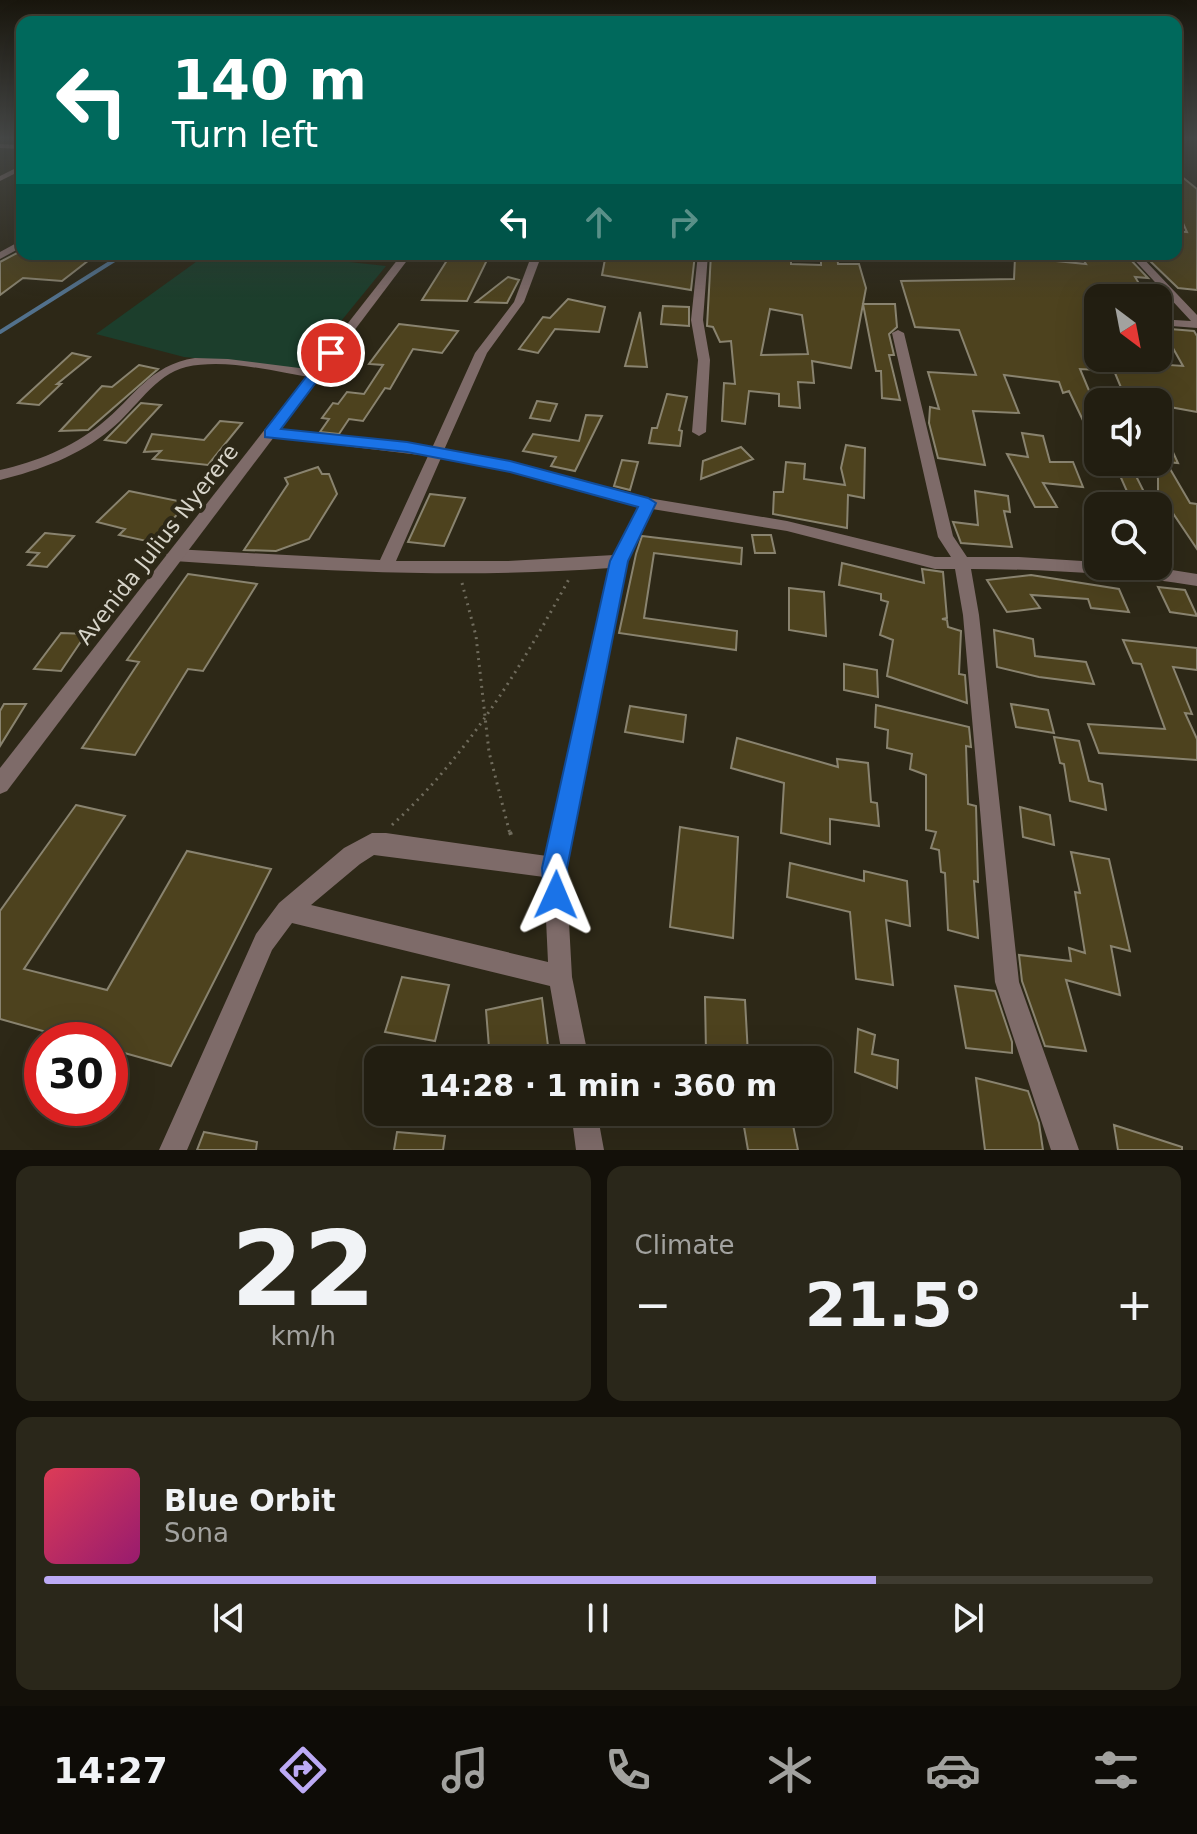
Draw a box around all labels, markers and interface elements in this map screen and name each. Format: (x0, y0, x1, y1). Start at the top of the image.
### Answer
text: 140 m (172, 47, 367, 112)
icon: left (40, 48, 144, 152)
text: Turn left (172, 114, 318, 155)
icon: left (493, 200, 537, 244)
icon: ahead (577, 200, 621, 244)
icon: right (661, 200, 705, 244)
north arrow (1084, 284, 1172, 372)
map controls (1084, 284, 1172, 580)
pin (297, 319, 365, 387)
icon: arrive (309, 331, 353, 375)
button: sound (1084, 388, 1172, 476)
street label: Avenida Julius Nyerere (71, 439, 243, 649)
button: search (1084, 492, 1172, 580)
position arrow (514, 853, 598, 937)
speed limit sign: 30 (24, 1022, 128, 1126)
text: 14:28 · 1 min · 360 m (419, 1068, 777, 1103)
text: 22 (231, 1208, 376, 1330)
text: Climate (635, 1230, 735, 1260)
text: 21.5° (805, 1270, 983, 1340)
text: − (635, 1279, 671, 1330)
text: + (1116, 1279, 1153, 1330)
text: km/h (270, 1321, 336, 1351)
text: Blue Orbit (164, 1483, 336, 1518)
text: Sona (164, 1518, 229, 1548)
icon: previous (207, 1596, 251, 1640)
icon: pause (576, 1596, 620, 1640)
icon: next (946, 1596, 990, 1640)
icon: directions (275, 1742, 331, 1798)
icon: music (437, 1742, 493, 1798)
icon: phone (600, 1742, 656, 1798)
icon: climate (762, 1742, 818, 1798)
icon: car (925, 1742, 981, 1798)
icon: filters (1088, 1742, 1144, 1798)
text: 14:27 (53, 1750, 168, 1791)

